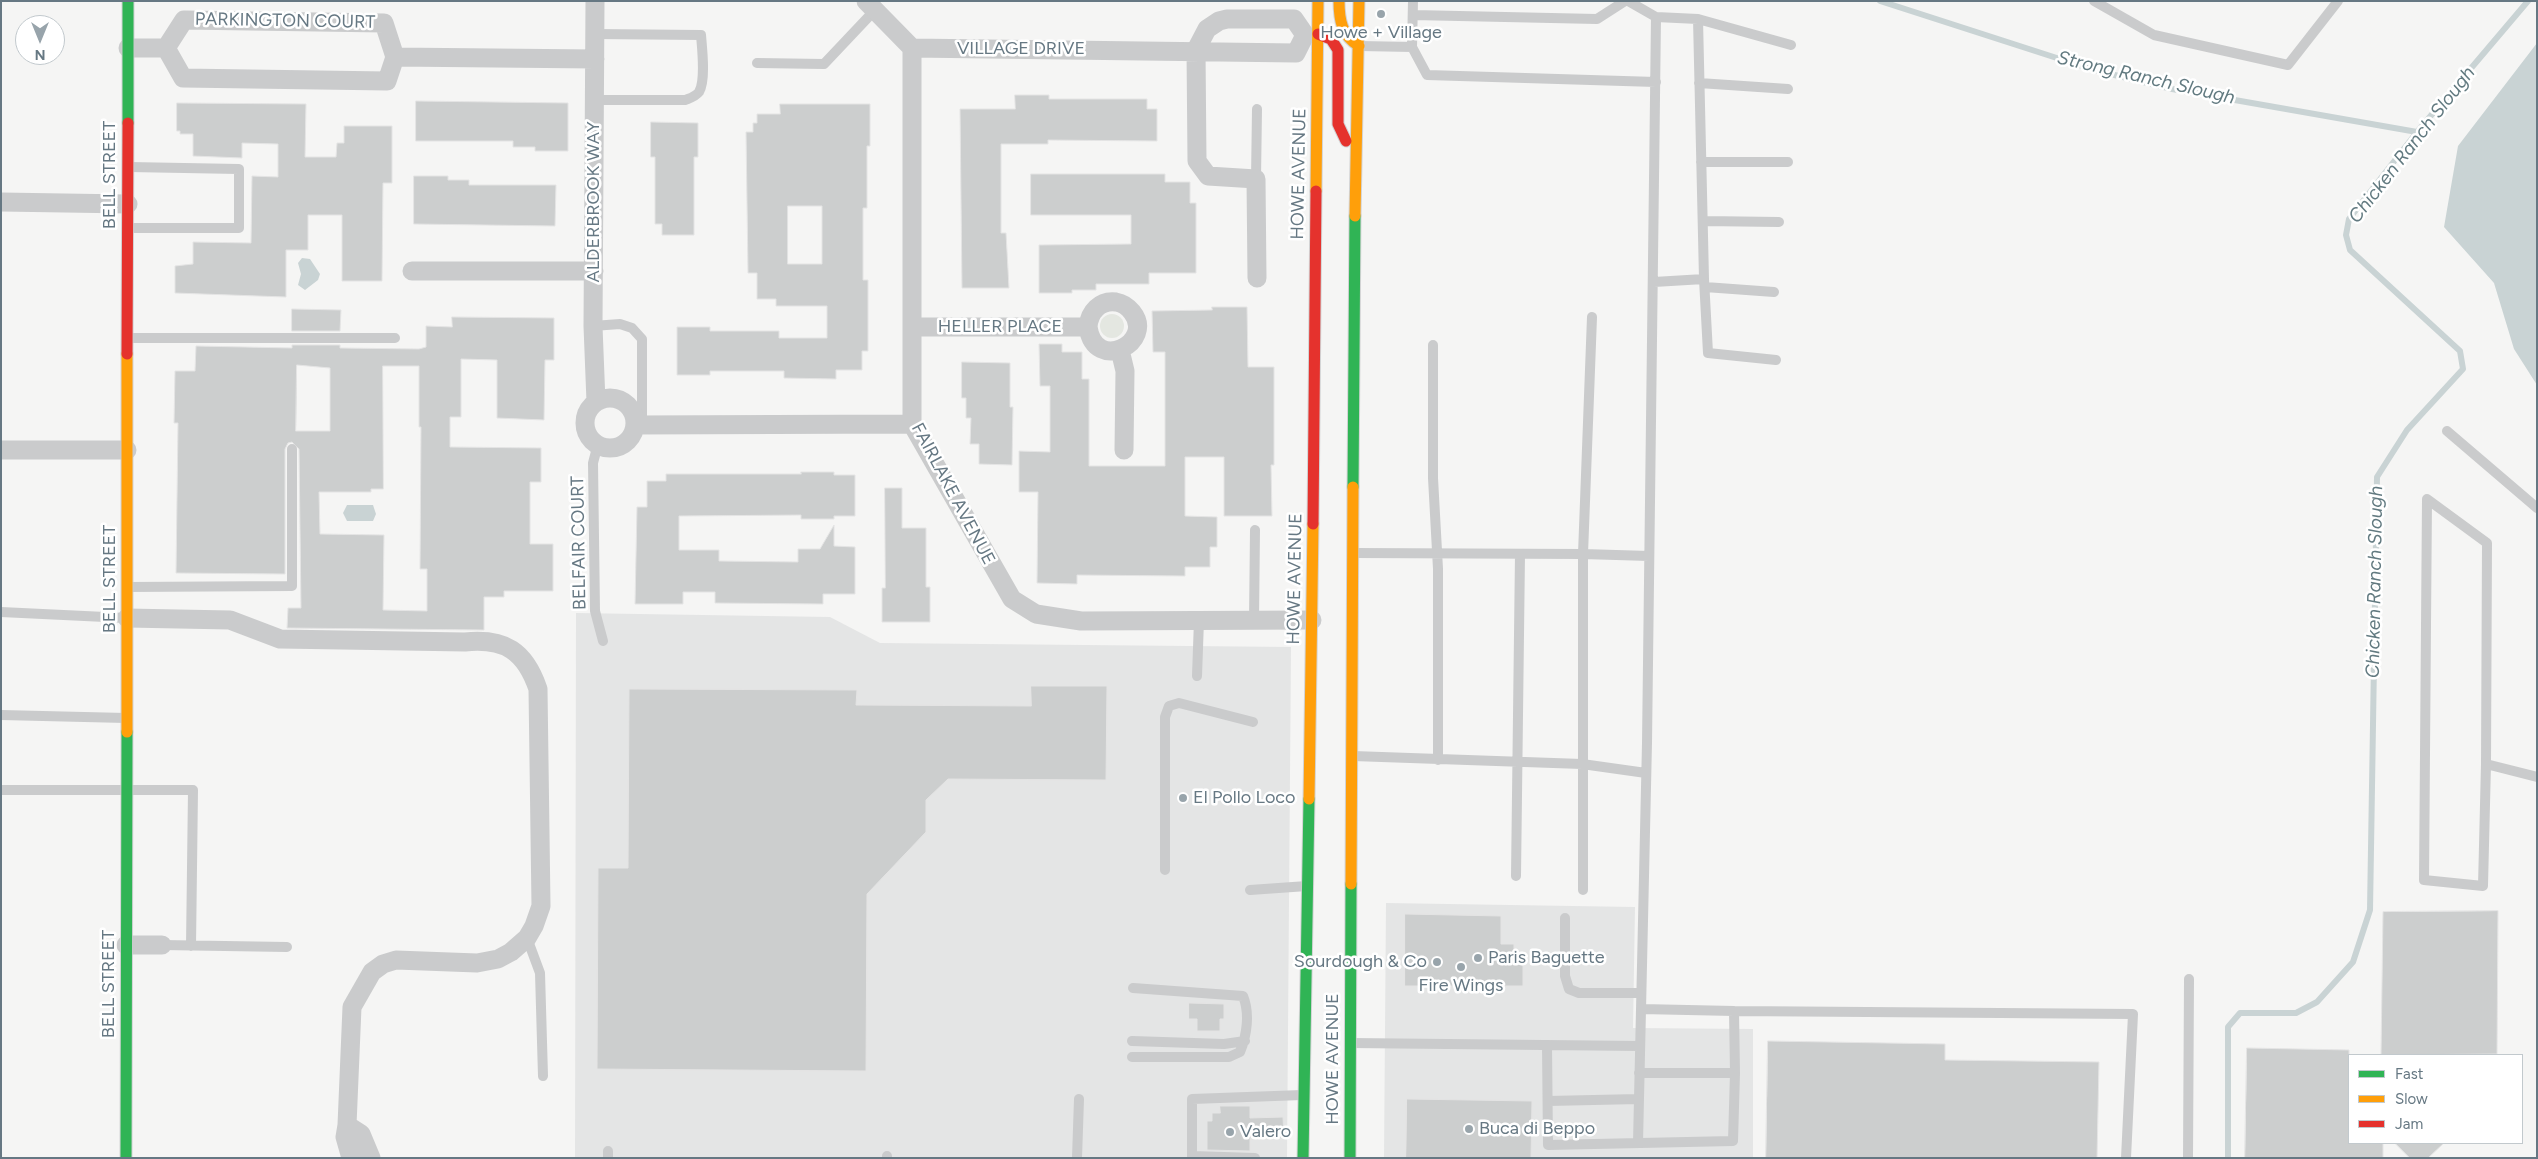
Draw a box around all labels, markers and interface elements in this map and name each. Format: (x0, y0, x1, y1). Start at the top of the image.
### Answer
marker: Howe + Village (1375, 8, 1387, 20)
street label: PARKINGTON COURT (195, 9, 375, 33)
north arrow (15, 15, 65, 65)
place label: Howe + Village (1320, 22, 1442, 44)
street label: VILLAGE DRIVE (957, 38, 1085, 60)
text: N (35, 46, 45, 63)
water label: Strong Ranch Slough (2055, 46, 2237, 110)
water label: Chicken Ranch Slough (2344, 62, 2480, 228)
street label: HOWE AVENUE (1287, 108, 1311, 240)
street label: BELL STREET (99, 121, 121, 229)
street label: ALDERBROOK WAY (583, 121, 605, 283)
street label: HELLER PLACE (938, 316, 1062, 338)
street label: FAIRLAKE AVENUE (906, 419, 1000, 569)
street label: BELFAIR COURT (567, 476, 591, 610)
water label: Chicken Ranch Slough (2362, 486, 2388, 678)
street label: HOWE AVENUE (1283, 513, 1307, 645)
street label: BELL STREET (99, 525, 121, 633)
place label: El Pollo Loco (1193, 787, 1296, 809)
marker: El Pollo Loco (1177, 792, 1189, 804)
street label: BELL STREET (98, 930, 120, 1038)
place label: Paris Baguette (1488, 947, 1605, 969)
place label: Sourdough & Co (1294, 951, 1427, 973)
marker: Paris Baguette (1472, 952, 1484, 964)
marker: Sourdough & Co (1431, 956, 1443, 968)
marker: Fire Wings (1455, 961, 1467, 973)
place label: Fire Wings (1419, 975, 1503, 997)
street label: HOWE AVENUE (1322, 993, 1344, 1125)
legend (2348, 1054, 2523, 1144)
text: Fast (2395, 1065, 2423, 1083)
text: Slow (2395, 1090, 2428, 1108)
text: Jam (2395, 1115, 2423, 1133)
place label: Buca di Beppo (1479, 1118, 1595, 1140)
place label: Valero (1240, 1121, 1291, 1143)
marker: Buca di Beppo (1463, 1123, 1475, 1135)
marker: Valero (1224, 1126, 1236, 1138)

